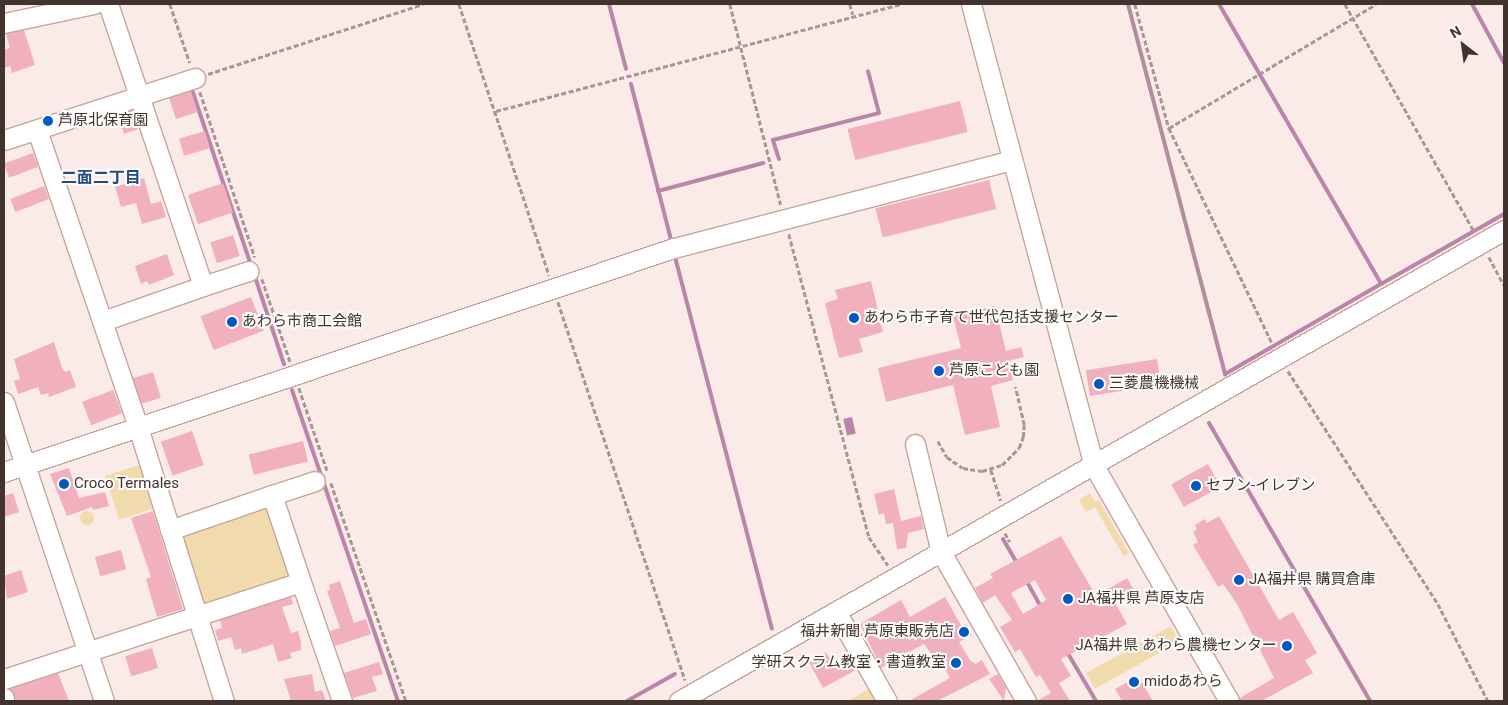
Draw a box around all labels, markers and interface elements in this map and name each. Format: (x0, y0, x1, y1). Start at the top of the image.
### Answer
north arrow (1438, 20, 1488, 70)
text: N (1447, 23, 1464, 41)
place label: 芦原北保育園 (58, 112, 148, 130)
marker: 芦原北保育園 (42, 115, 54, 127)
district label: 二面二丁目 (61, 168, 141, 188)
place label: あわら市子育て世代包括支援センター (864, 309, 1119, 327)
marker: あわら市子育て世代包括支援センター (848, 312, 860, 324)
place label: あわら市商工会館 (242, 313, 362, 331)
marker: あわら市商工会館 (226, 316, 238, 328)
place label: 芦原こども園 (949, 362, 1039, 380)
marker: 芦原こども園 (933, 365, 945, 377)
place label: 三菱農機機械 (1109, 375, 1199, 393)
marker: 三菱農機機械 (1093, 378, 1105, 390)
place label: Croco Termales (74, 475, 179, 493)
place label: セブン-イレブン (1206, 477, 1315, 495)
marker: Croco Termales (58, 478, 70, 490)
marker: セブン-イレブン (1190, 480, 1202, 492)
place label: JA福井県 購買倉庫 (1249, 571, 1376, 589)
marker: JA福井県 購買倉庫 (1233, 574, 1245, 586)
place label: JA福井県 芦原支店 (1078, 590, 1205, 608)
marker: JA福井県 芦原支店 (1062, 593, 1074, 605)
place label: 福井新聞 芦原東販売店 (800, 623, 954, 641)
marker: 福井新聞 芦原東販売店 (958, 626, 970, 638)
place label: JA福井県 あわら農機センター (1075, 637, 1277, 655)
marker: JA福井県 あわら農機センター (1281, 640, 1293, 652)
place label: 学研スクラム教室・書道教室 (751, 654, 946, 672)
marker: 学研スクラム教室・書道教室 (950, 657, 962, 669)
place label: midoあわら (1144, 673, 1223, 691)
marker: midoあわら (1128, 676, 1140, 688)

